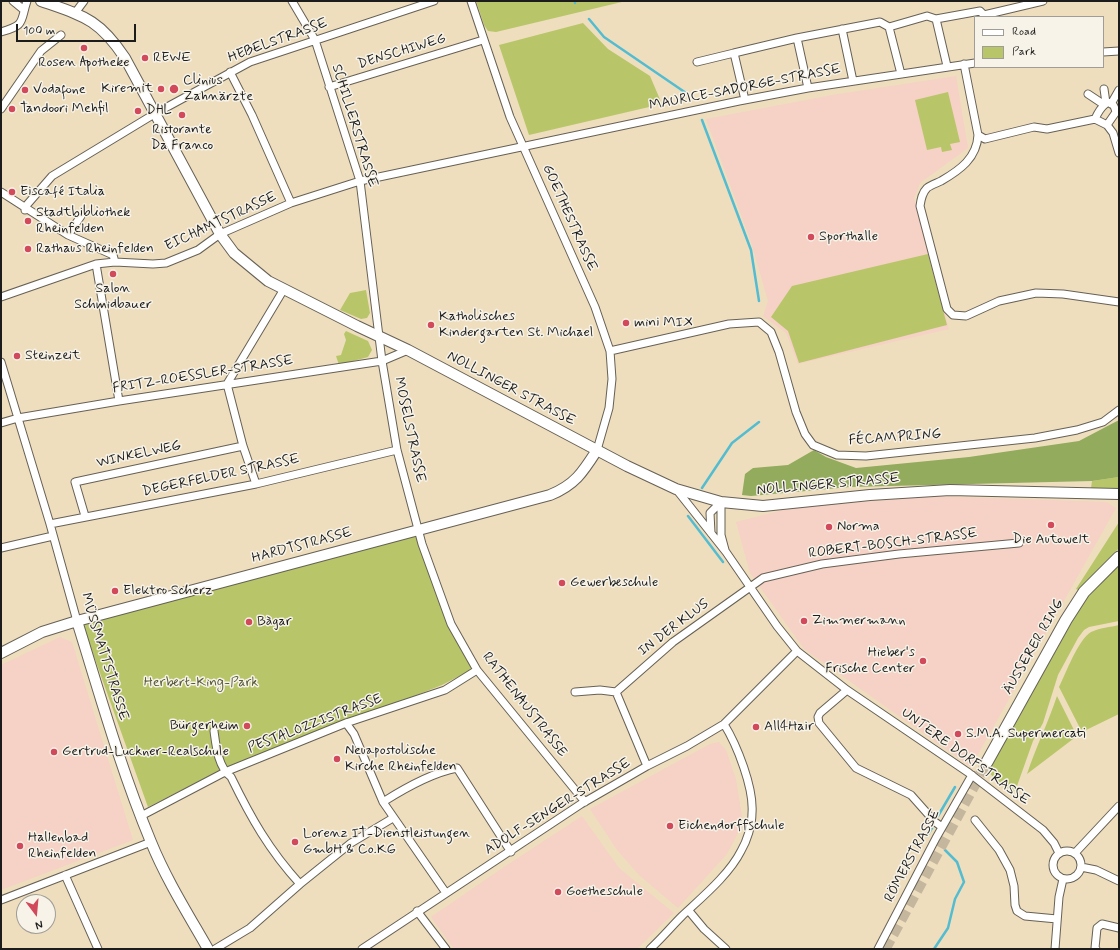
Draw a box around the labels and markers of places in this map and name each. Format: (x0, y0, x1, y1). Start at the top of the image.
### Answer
marker: Rosen Apotheke (79, 43, 89, 53)
place label: REWE (153, 50, 191, 66)
marker: REWE (140, 53, 150, 63)
place label: Rosen Apotheke (38, 55, 130, 71)
place label: Clinius Zahnärzte (183, 73, 253, 106)
place label: Kiremit (101, 81, 153, 97)
place label: Vodafone (33, 82, 86, 98)
marker: Clinius Zahnärzte (168, 83, 180, 95)
marker: Kiremit (156, 84, 166, 94)
marker: Vodafone (20, 85, 30, 95)
place label: Tandoori Mehfil (20, 101, 108, 117)
place label: DHL (146, 103, 172, 119)
marker: Tandoori Mehfil (7, 104, 17, 114)
marker: DHL (133, 106, 143, 116)
marker: Ristorante Da Franco (177, 110, 187, 120)
place label: Ristorante Da Franco (151, 122, 213, 154)
place label: Eiscafé Italia (20, 184, 105, 200)
marker: Eiscafé Italia (7, 187, 17, 197)
place label: Stadtbibliothek Rheinfelden (36, 205, 130, 238)
marker: Stadtbibliothek Rheinfelden (23, 216, 33, 226)
place label: Sporthalle (819, 229, 878, 245)
marker: Sporthalle (806, 232, 816, 242)
place label: Rathaus Rheinfelden (36, 241, 154, 257)
marker: Rathaus Rheinfelden (23, 244, 33, 254)
marker: Salon Schmidbauer (108, 269, 118, 279)
place label: Salon Schmidbauer (74, 281, 152, 314)
place label: Katholisches Kindergarten St. Michael (439, 309, 593, 342)
place label: mini MIX (634, 315, 693, 331)
marker: mini MIX (621, 318, 631, 328)
marker: Katholisches Kindergarten St. Michael (426, 320, 436, 330)
place label: Steinzeit (25, 348, 80, 364)
marker: Steinzeit (12, 351, 22, 361)
place label: Norma (837, 519, 880, 535)
marker: Die Autowelt (1046, 520, 1056, 530)
marker: Norma (824, 522, 834, 532)
place label: Die Autowelt (1013, 532, 1089, 548)
place label: Gewerbeschule (570, 575, 658, 591)
marker: Gewerbeschule (557, 578, 567, 588)
place label: Elektro Scherz (123, 583, 213, 599)
marker: Elektro Scherz (110, 586, 120, 596)
place label: Zimmermann (812, 613, 905, 629)
place label: Bàgar (257, 614, 292, 630)
marker: Zimmermann (799, 616, 809, 626)
marker: Bàgar (244, 617, 254, 627)
place label: Hieber's Frische Center (825, 645, 915, 678)
marker: Hieber's Frische Center (918, 656, 928, 666)
place label: Bürgerheim (170, 718, 239, 734)
place label: All4Hair (764, 719, 814, 735)
marker: Bürgerheim (242, 721, 252, 731)
marker: All4Hair (751, 722, 761, 732)
place label: S.M.A. Supermercati (966, 726, 1085, 742)
marker: S.M.A. Supermercati (953, 729, 963, 739)
place label: Neuapostolische Kirche Rheinfelden (345, 743, 457, 776)
place label: Gertrud-Luckner-Realschule (62, 744, 229, 760)
marker: Gertrud-Luckner-Realschule (49, 747, 59, 757)
marker: Neuapostolische Kirche Rheinfelden (332, 754, 342, 764)
place label: Eichendorffschule (678, 818, 785, 834)
marker: Eichendorffschule (665, 821, 675, 831)
place label: Lorenz IT-Dienstleistungen GmbH & Co.KG (303, 826, 470, 858)
place label: Hallenbad Rheinfelden (28, 830, 96, 862)
marker: Lorenz IT-Dienstleistungen GmbH & Co.KG (290, 837, 300, 847)
marker: Hallenbad Rheinfelden (15, 841, 25, 851)
place label: Goetheschule (566, 884, 643, 900)
marker: Goetheschule (553, 887, 563, 897)

